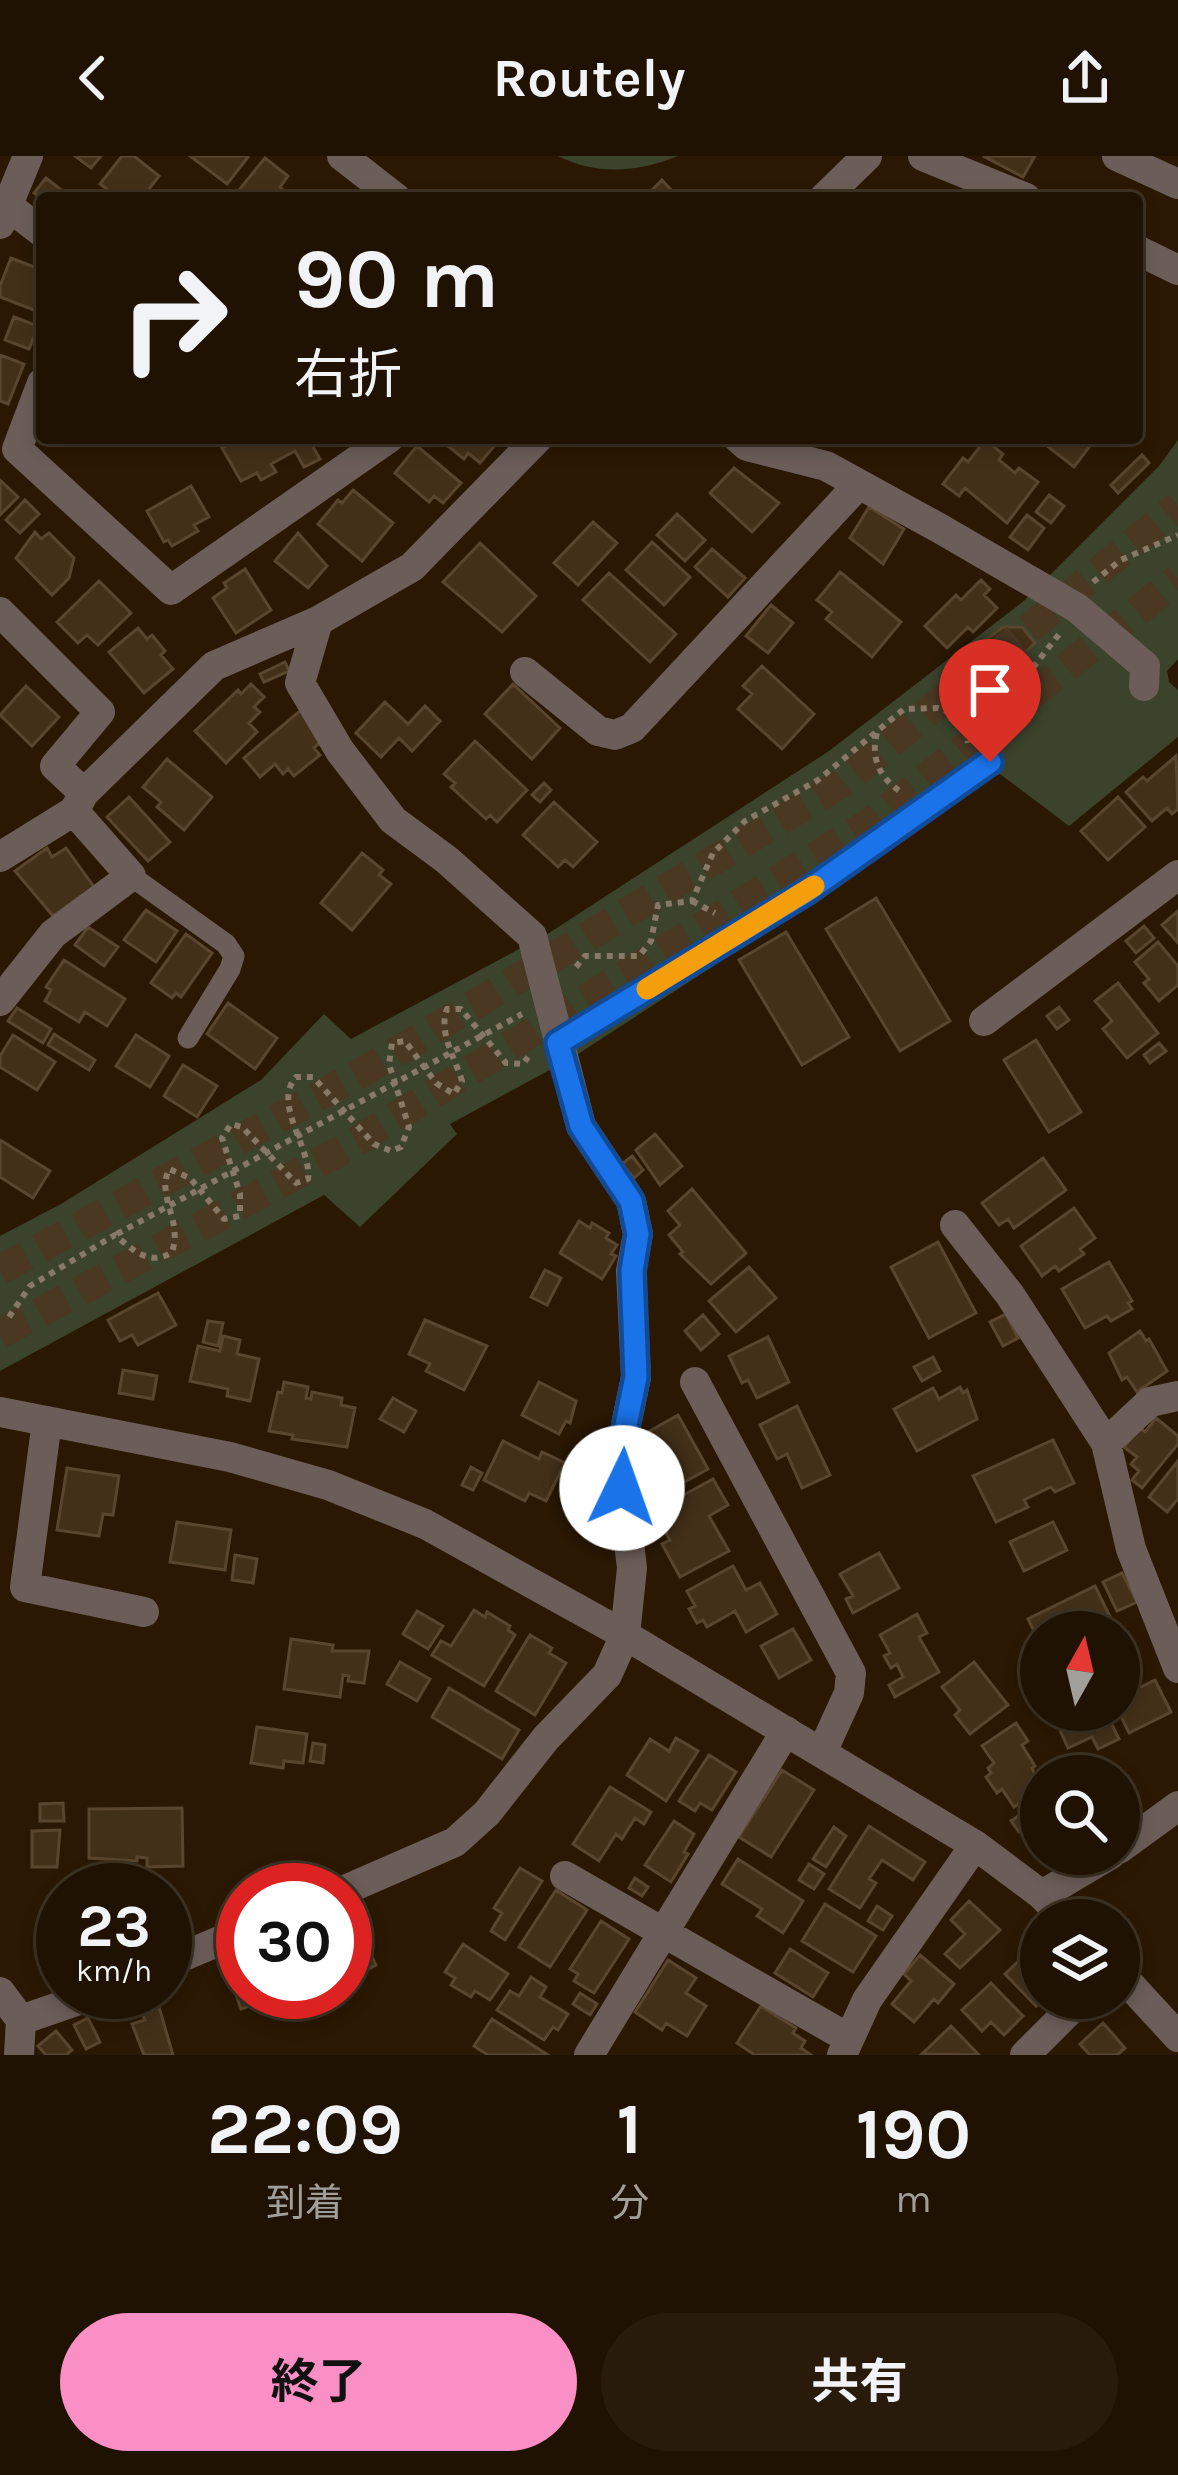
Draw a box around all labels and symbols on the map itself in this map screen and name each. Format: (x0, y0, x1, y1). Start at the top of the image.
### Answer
pin (939, 639, 1041, 762)
position arrow (559, 1425, 685, 1551)
north arrow (1020, 1611, 1140, 1731)
speed limit sign: 30 (216, 1863, 372, 2019)

